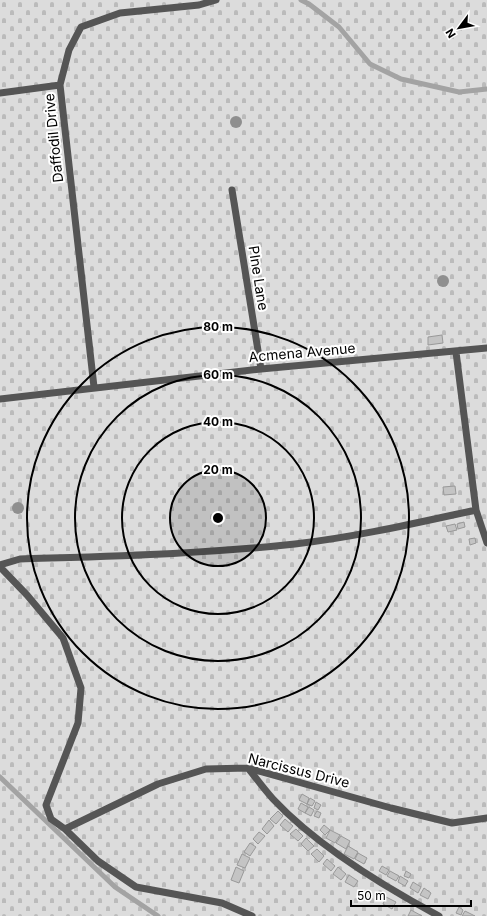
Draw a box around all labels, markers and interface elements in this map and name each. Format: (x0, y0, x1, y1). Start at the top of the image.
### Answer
north arrow (439, 8, 479, 48)
text: N (442, 26, 459, 41)
street label: Daffodil Drive (40, 92, 66, 184)
street label: PIne Lane (245, 244, 273, 312)
text: 80 m (203, 319, 233, 334)
street label: Acmena Avenue (248, 339, 356, 365)
text: 60 m (203, 367, 233, 382)
text: 40 m (203, 414, 233, 429)
text: 20 m (203, 462, 233, 477)
centre of rings (211, 511, 225, 525)
street label: Narcissus Drive (247, 749, 351, 791)
scale bar (351, 882, 471, 908)
text: 50 m (357, 888, 386, 903)

